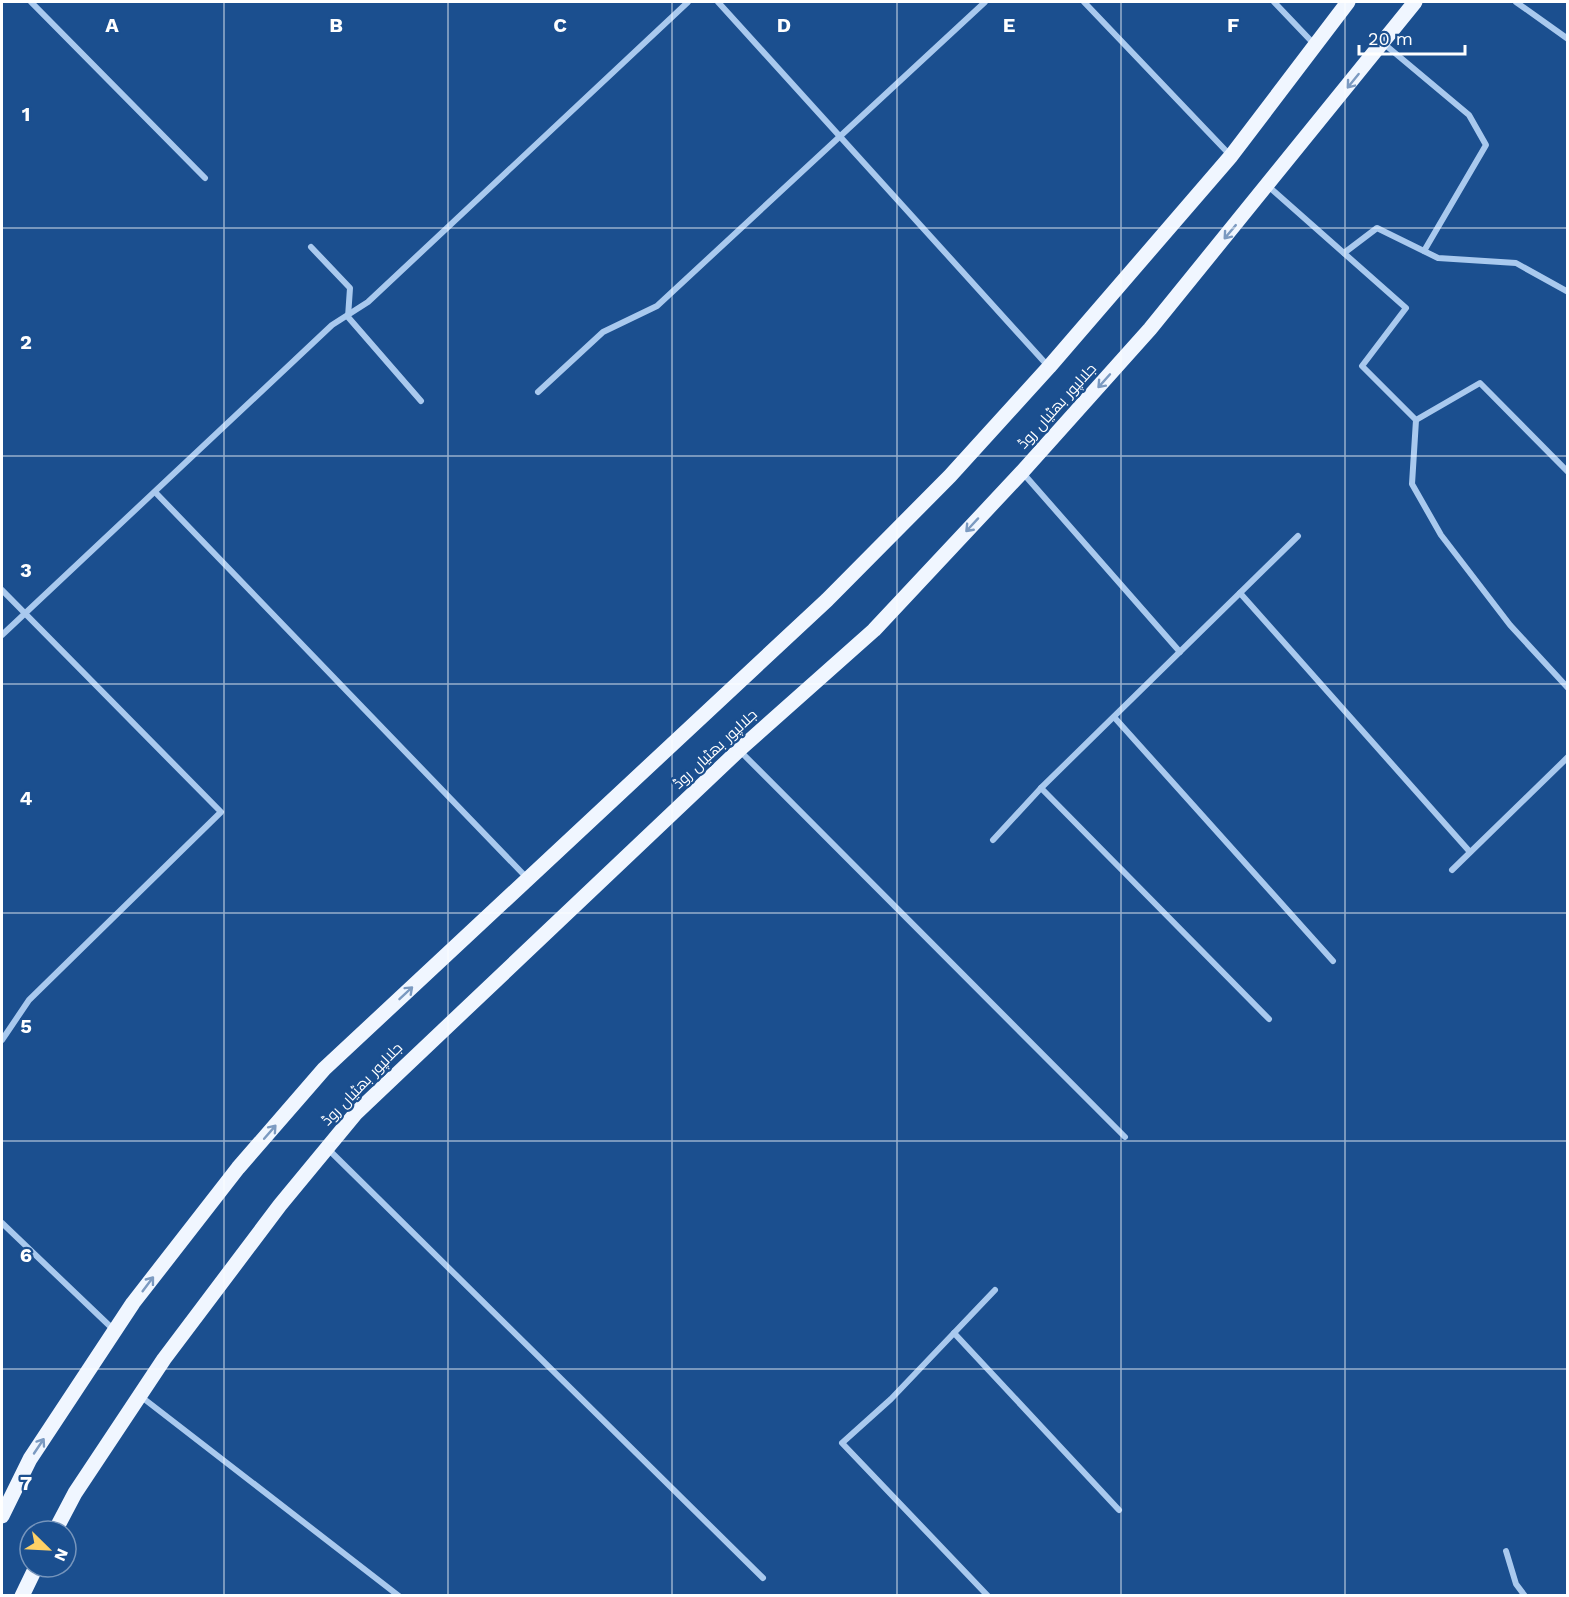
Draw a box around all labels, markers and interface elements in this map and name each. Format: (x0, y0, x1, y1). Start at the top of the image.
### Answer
text: A (105, 13, 119, 37)
text: B (329, 13, 343, 37)
text: C (553, 13, 567, 37)
text: D (777, 13, 791, 37)
text: E (1003, 13, 1015, 37)
text: F (1227, 13, 1239, 37)
scale bar (1359, 18, 1466, 56)
text: 20 m (1368, 28, 1413, 49)
one-way arrow (1346, 72, 1359, 88)
text: 1 (22, 102, 30, 126)
one-way arrow (1223, 224, 1237, 239)
text: 2 (20, 330, 32, 354)
street label: جلالپور بھٹیاں روڈ (1014, 360, 1101, 453)
one-way arrow (1097, 373, 1111, 388)
one-way arrow (965, 517, 980, 532)
text: 3 (20, 558, 32, 582)
street label: جلالپور بھٹیاں روڈ (669, 705, 762, 793)
text: 4 (20, 786, 33, 810)
one-way arrow (398, 986, 413, 1000)
text: 5 (20, 1014, 32, 1038)
street label: جلالپور بھٹیاں روڈ (318, 1039, 407, 1130)
one-way arrow (263, 1124, 276, 1140)
text: 6 (20, 1243, 32, 1267)
one-way arrow (142, 1277, 154, 1293)
one-way arrow (33, 1438, 45, 1455)
text: 7 (20, 1471, 32, 1495)
north arrow (18, 1519, 78, 1579)
text: N (50, 1546, 72, 1564)

